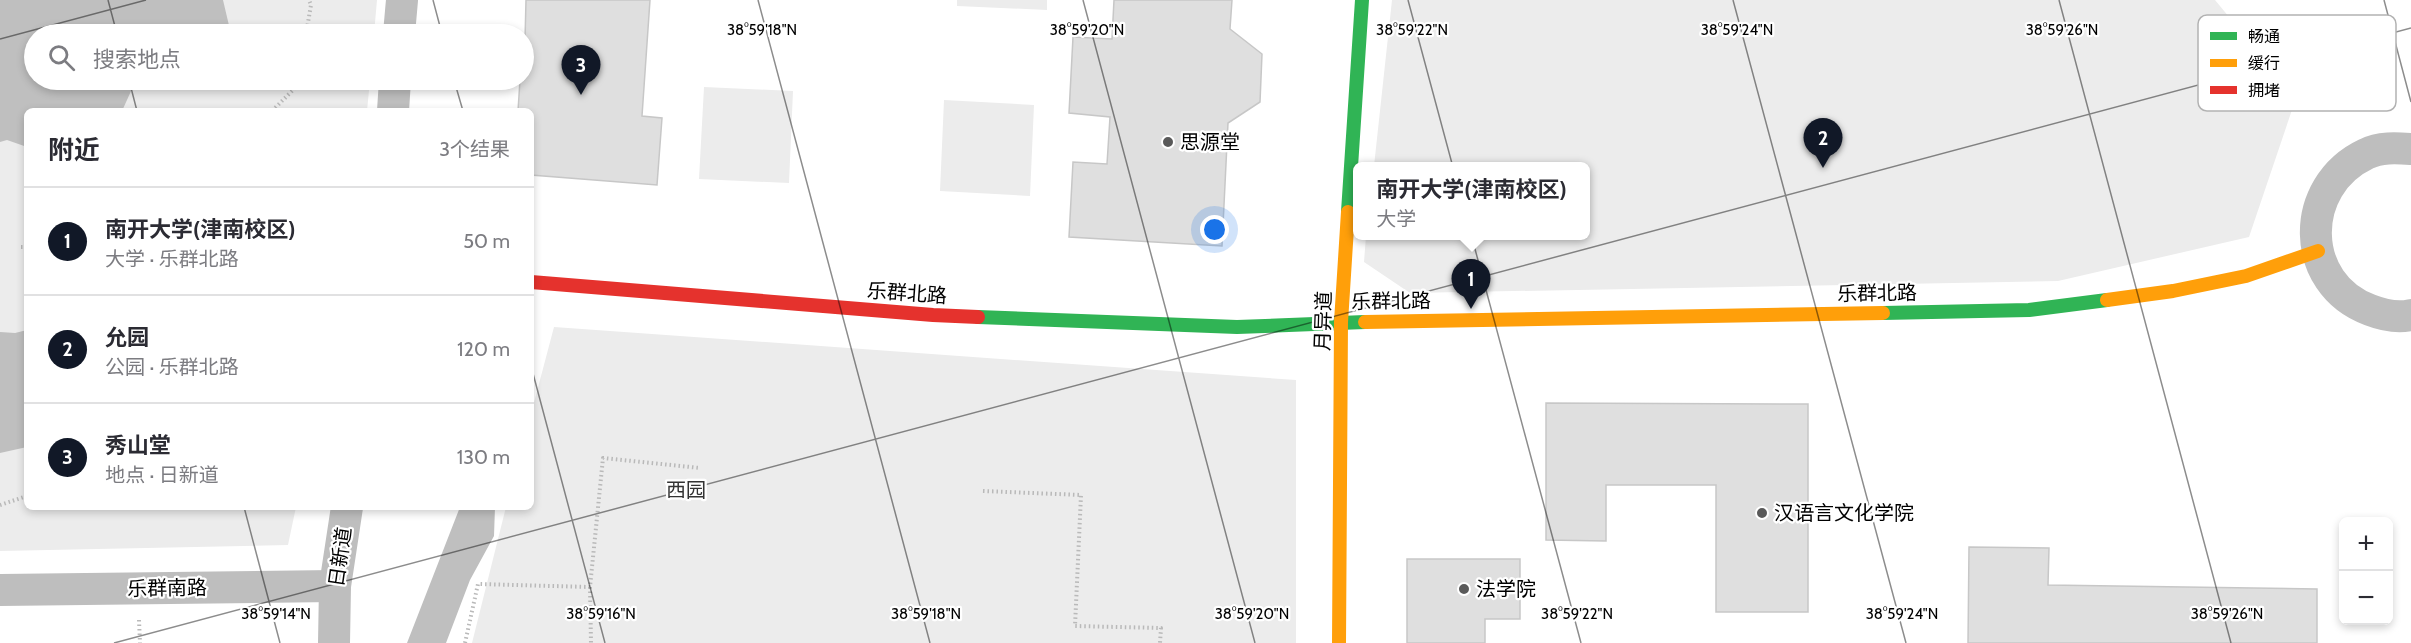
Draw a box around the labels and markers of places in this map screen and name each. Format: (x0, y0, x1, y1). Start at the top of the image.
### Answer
pin: 3 (562, 46, 600, 95)
pin: 2 (1804, 118, 1842, 168)
place label: 思源堂 (1180, 130, 1240, 154)
marker: 思源堂 (1161, 135, 1175, 149)
pin: 1 (1452, 260, 1490, 309)
place label: 汉语言文化学院 (1774, 501, 1914, 525)
marker: 汉语言文化学院 (1755, 506, 1769, 520)
place label: 法学院 (1476, 577, 1536, 601)
marker: 法学院 (1457, 582, 1471, 596)

